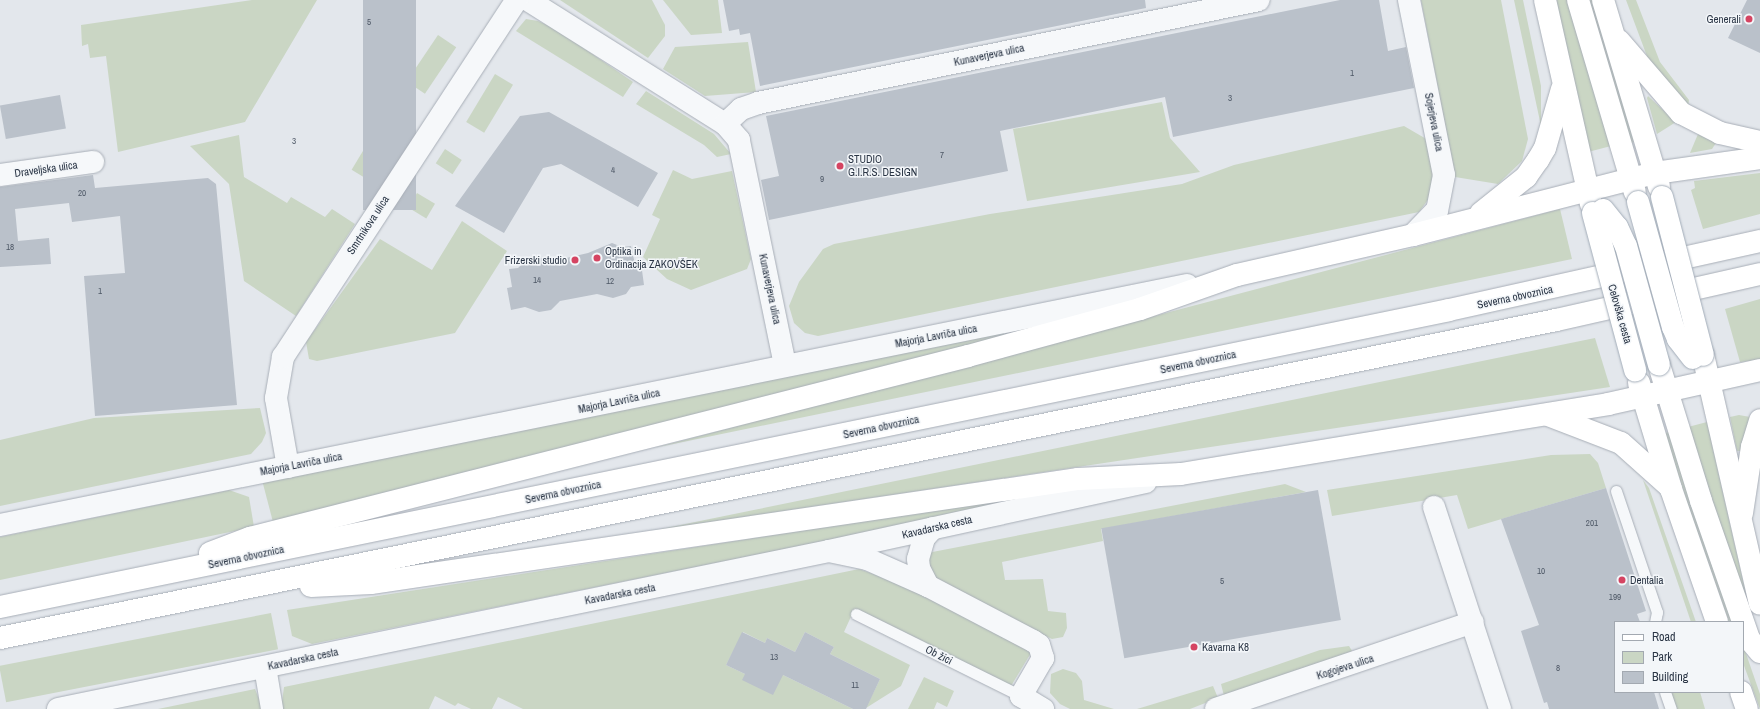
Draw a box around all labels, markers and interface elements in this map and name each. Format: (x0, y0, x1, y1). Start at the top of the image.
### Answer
place label: Generali (1706, 12, 1741, 26)
marker: Generali (1744, 14, 1754, 24)
house number: 5 (367, 17, 371, 27)
street label: Kunaverjeva ulica (953, 41, 1025, 69)
house number: 1 (1350, 68, 1354, 78)
street label: Sojerjeva ulica (1422, 92, 1446, 152)
house number: 3 (1228, 93, 1232, 103)
house number: 3 (292, 136, 296, 146)
house number: 7 (940, 150, 944, 160)
place label: STUDIO G.I.R.S. DESIGN (848, 153, 917, 179)
street label: Draveljska ulica (14, 158, 78, 180)
marker: STUDIO G.I.R.S. DESIGN (835, 161, 845, 171)
house number: 4 (611, 165, 615, 175)
house number: 9 (820, 174, 824, 184)
house number: 20 (78, 188, 86, 198)
street label: Smrtnikova ulica (344, 193, 392, 257)
house number: 18 (6, 242, 14, 252)
place label: Optika in Ordinacija ZAKOVŠEK (605, 245, 698, 271)
place label: Frizerski studio (505, 253, 567, 267)
marker: Optika in Ordinacija ZAKOVŠEK (592, 253, 602, 263)
street label: Kunaverjeva ulica (756, 253, 784, 325)
marker: Frizerski studio (570, 255, 580, 265)
house number: 14 (533, 275, 541, 285)
house number: 12 (606, 276, 614, 286)
street label: Severna obvoznica (1476, 283, 1554, 311)
street label: Celovška cesta (1605, 283, 1635, 345)
house number: 1 (98, 286, 102, 296)
street label: Majorja Lavriča ulica (894, 322, 978, 350)
street label: Severna obvoznica (1159, 348, 1237, 376)
street label: Majorja Lavriča ulica (577, 386, 661, 416)
street label: Severna obvoznica (842, 413, 920, 441)
street label: Majorja Lavriča ulica (259, 450, 343, 478)
street label: Severna obvoznica (524, 478, 602, 506)
street label: Kavadarska cesta (901, 513, 973, 541)
house number: 201 (1586, 518, 1598, 528)
street label: Severna obvoznica (207, 543, 285, 571)
house number: 10 (1537, 566, 1545, 576)
place label: Dentalia (1630, 573, 1664, 587)
marker: Dentalia (1617, 575, 1627, 585)
house number: 5 (1220, 576, 1224, 586)
street label: Kavadarska cesta (584, 581, 656, 607)
house number: 199 (1609, 592, 1621, 602)
legend (1614, 621, 1744, 693)
text: Road (1652, 629, 1676, 645)
place label: Kavarna K8 (1202, 640, 1249, 654)
marker: Kavarna K8 (1189, 642, 1199, 652)
street label: Ob žici (923, 643, 955, 667)
street label: Kavadarska cesta (267, 645, 339, 673)
text: Park (1652, 649, 1672, 665)
house number: 13 (770, 652, 778, 662)
street label: Kogojeva ulica (1315, 652, 1375, 682)
house number: 8 (1556, 663, 1560, 673)
text: Building (1652, 669, 1688, 685)
house number: 11 (851, 680, 859, 690)

